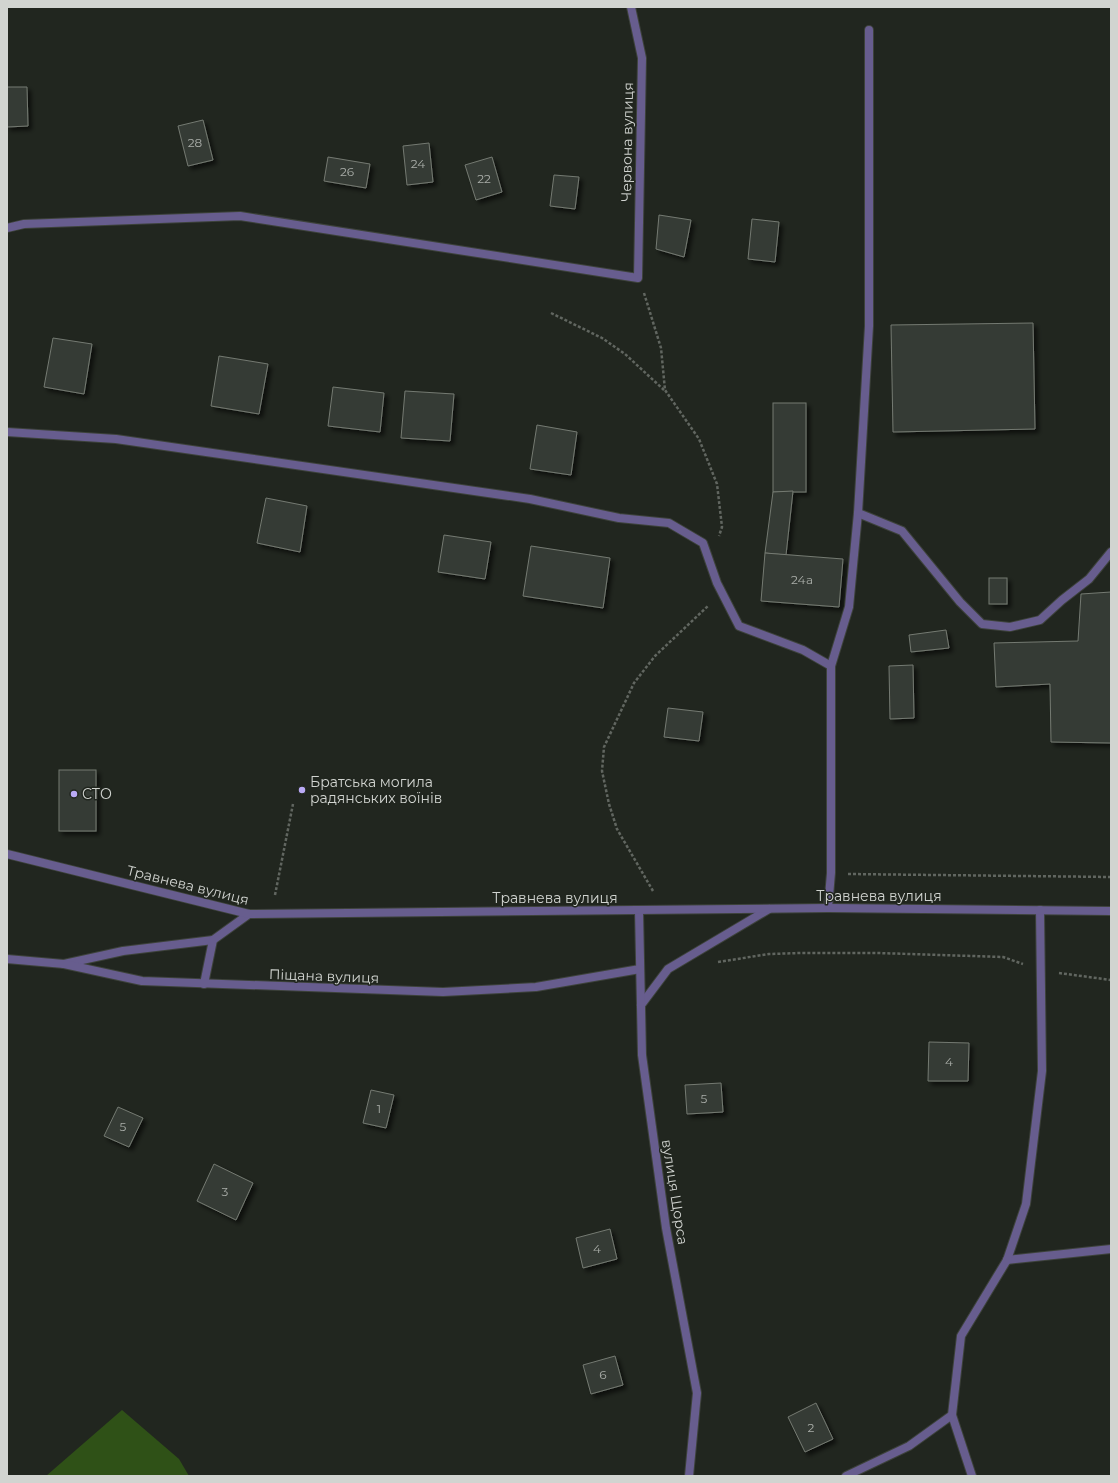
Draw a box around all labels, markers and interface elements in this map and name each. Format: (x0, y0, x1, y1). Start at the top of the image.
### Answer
street label: Червона вулиця (617, 82, 637, 202)
house number: 28 (188, 135, 203, 150)
house number: 24 (411, 156, 425, 171)
house number: 26 (340, 164, 354, 179)
house number: 22 (477, 171, 491, 186)
house number: 24а (791, 572, 813, 587)
place label: Братська могила радянських воїнів (310, 773, 442, 807)
place label: СТО (82, 785, 112, 803)
marker: Братська могила радянських воїнів (297, 785, 307, 795)
marker: СТО (69, 789, 79, 799)
street label: Травнева вулиця (125, 861, 251, 909)
street label: Травнева вулиця (816, 887, 942, 905)
street label: Травнева вулиця (492, 889, 618, 907)
street label: Піщана вулиця (269, 965, 379, 987)
house number: 4 (945, 1054, 953, 1069)
house number: 5 (701, 1091, 708, 1106)
house number: 1 (377, 1101, 381, 1116)
house number: 5 (120, 1119, 127, 1134)
street label: вулиця Щорса (658, 1138, 692, 1246)
house number: 3 (222, 1184, 229, 1199)
house number: 4 (593, 1241, 601, 1256)
house number: 6 (599, 1367, 607, 1382)
house number: 2 (808, 1420, 815, 1435)

